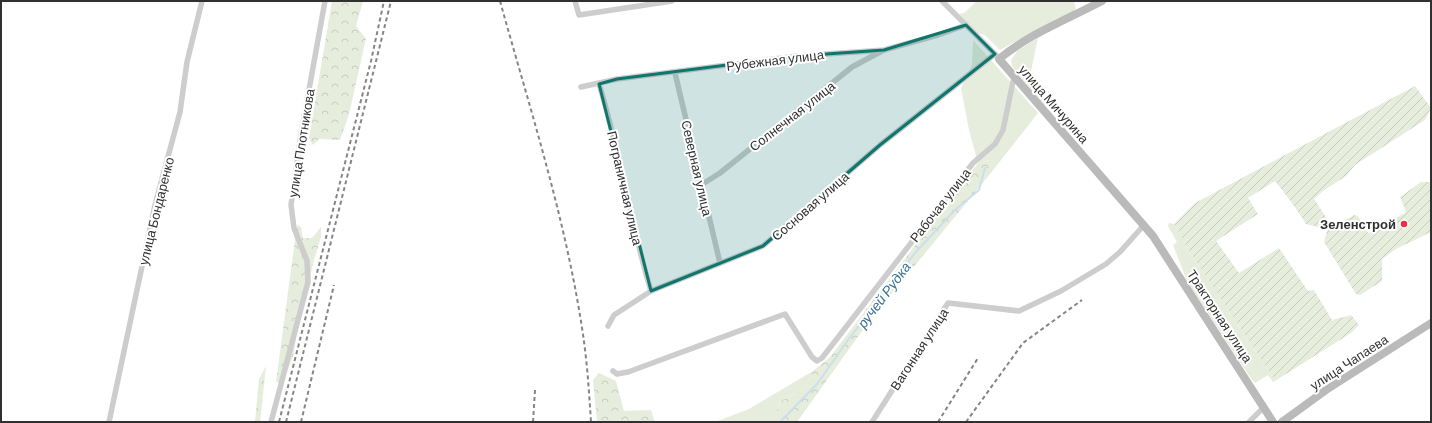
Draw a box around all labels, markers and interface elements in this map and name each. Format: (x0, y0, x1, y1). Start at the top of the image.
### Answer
street label: Рубежная улица (725, 46, 825, 74)
street label: улица Мичурина (1016, 62, 1093, 147)
street label: Солнечная улица (746, 77, 839, 154)
street label: улица Плотникова (285, 87, 318, 198)
street label: Северная улица (678, 119, 716, 218)
street label: Пограничная улица (604, 129, 646, 247)
street label: улица Бондаренко (135, 155, 177, 267)
street label: Рабочая улица (906, 164, 974, 245)
street label: Сосновая улица (768, 168, 852, 244)
place label: Зеленстрой (1320, 216, 1396, 232)
marker: Зеленстрой (1399, 219, 1409, 229)
water label: ручей Рудка (853, 258, 914, 332)
street label: Тракторная улица (1184, 267, 1256, 366)
street label: Вагонная улица (887, 304, 952, 393)
street label: улица Чапаева (1307, 330, 1392, 393)

